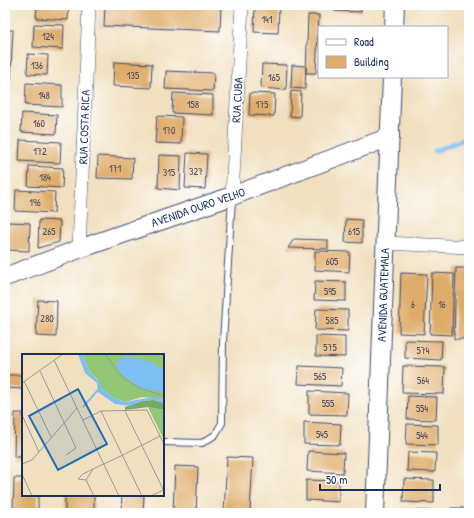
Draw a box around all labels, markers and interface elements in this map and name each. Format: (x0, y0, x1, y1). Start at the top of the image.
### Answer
house number: 141 (261, 13, 273, 26)
legend (318, 26, 448, 78)
house number: 124 (42, 30, 54, 43)
text: Road (354, 33, 374, 50)
text: Building (354, 53, 389, 70)
house number: 136 (31, 59, 43, 72)
house number: 135 (127, 69, 140, 82)
house number: 165 (268, 71, 281, 84)
street label: RUA CUBA (227, 77, 247, 123)
house number: 148 (38, 89, 50, 102)
street label: RUA COSTA RICA (74, 89, 94, 164)
house number: 158 (187, 98, 199, 111)
house number: 175 (256, 98, 269, 111)
house number: 160 (33, 117, 46, 130)
house number: 170 (162, 124, 176, 137)
house number: 172 (33, 145, 47, 158)
house number: 171 (109, 162, 121, 175)
house number: 327 (189, 165, 203, 178)
house number: 315 (163, 166, 176, 179)
house number: 184 (39, 171, 51, 184)
street label: AVENIDA OURO VELHO (149, 183, 248, 231)
house number: 196 (29, 196, 41, 209)
house number: 265 (43, 225, 56, 238)
house number: 615 (348, 225, 361, 238)
street label: AVENIDA GUATEMALA (373, 248, 393, 342)
house number: 605 (326, 255, 339, 268)
house number: 595 (324, 285, 337, 298)
house number: 6 (411, 298, 415, 311)
house number: 16 (438, 298, 446, 311)
house number: 280 (40, 312, 54, 325)
house number: 585 (326, 314, 339, 327)
house number: 575 (323, 341, 337, 354)
house number: 574 (417, 344, 430, 357)
inset map (22, 354, 164, 496)
house number: 565 (314, 370, 327, 383)
house number: 564 (417, 374, 429, 387)
house number: 555 (322, 397, 335, 410)
house number: 554 (416, 402, 428, 415)
house number: 545 (316, 428, 329, 441)
house number: 544 (416, 429, 428, 442)
scale bar (320, 466, 440, 492)
text: 50 m (326, 471, 347, 488)

